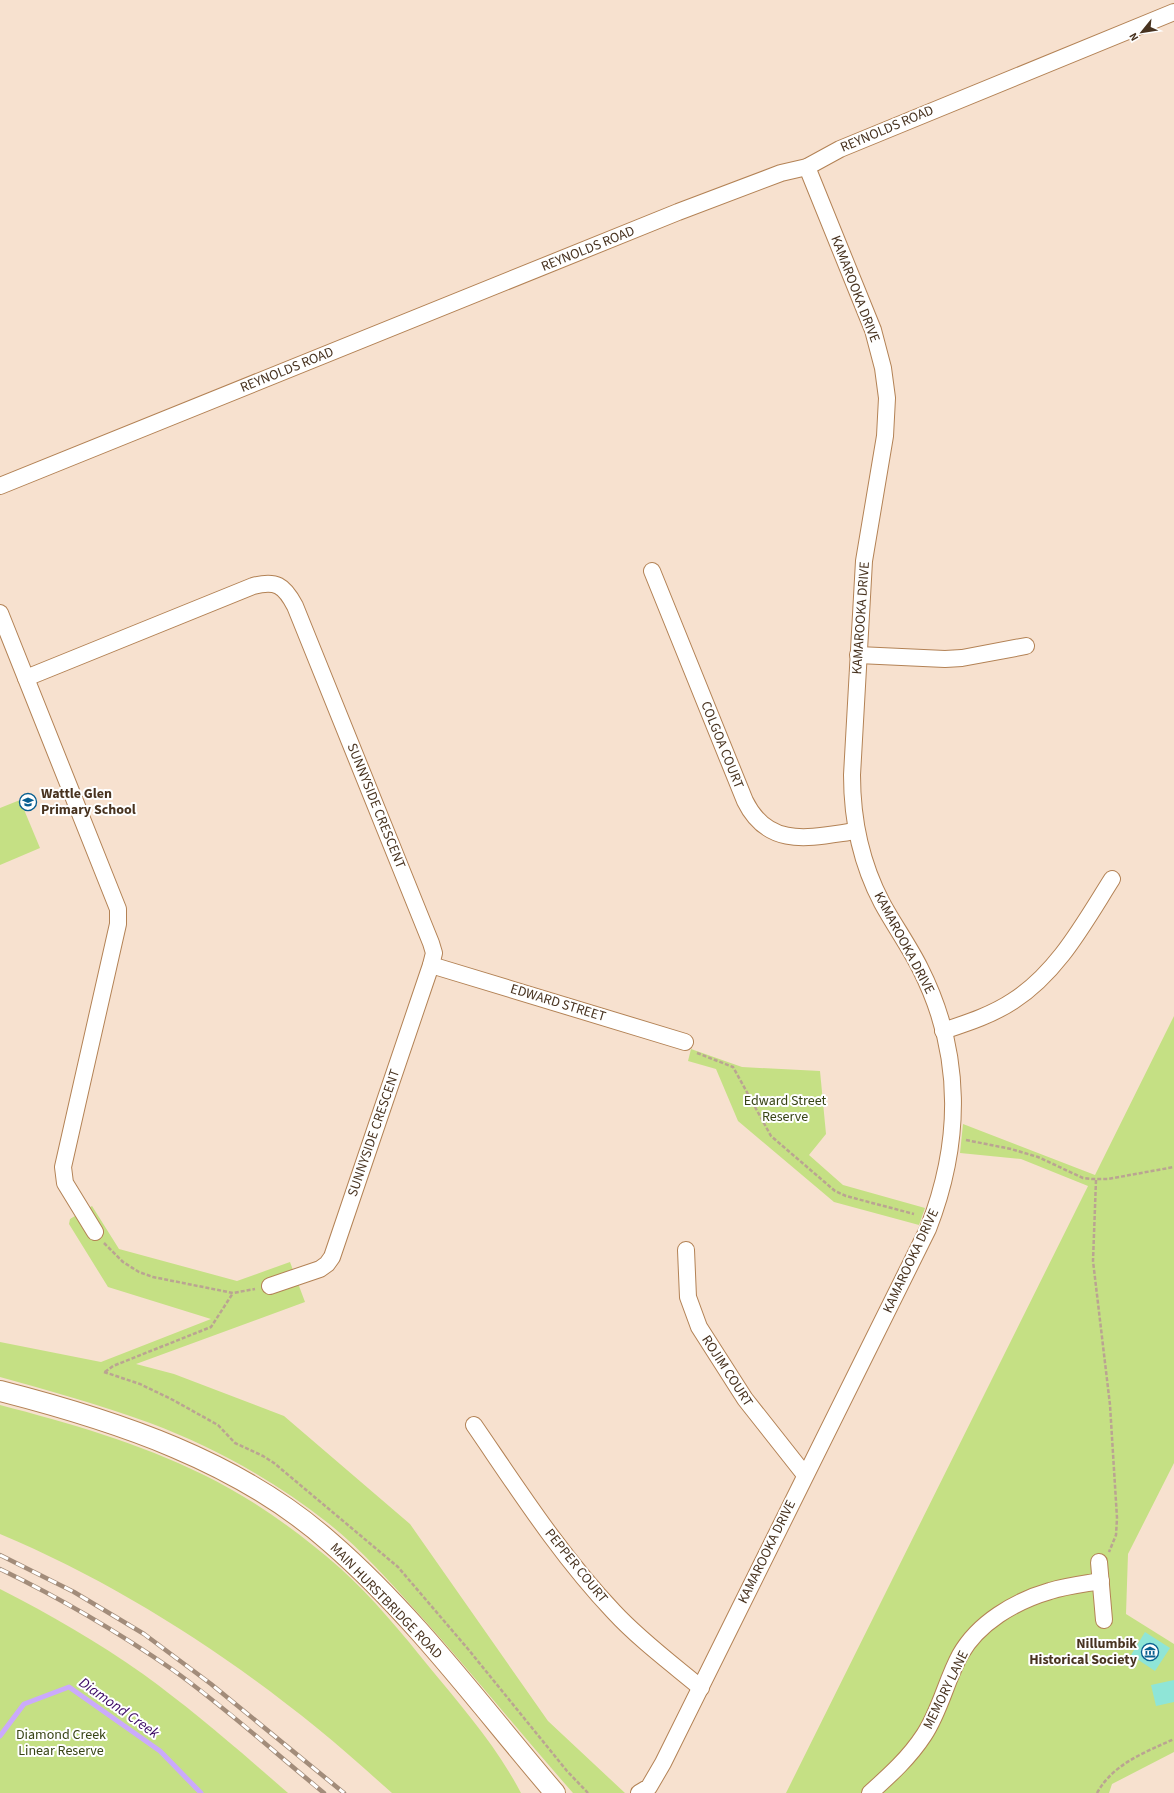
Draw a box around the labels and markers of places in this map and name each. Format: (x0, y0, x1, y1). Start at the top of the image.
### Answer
place label: Wattle Glen Primary School (41, 784, 136, 820)
school or university icon: Wattle Glen Primary School (18, 792, 38, 812)
place label: Nillumbik Historical Society (1029, 1634, 1138, 1670)
museum icon: Nillumbik Historical Society (1140, 1642, 1160, 1662)

